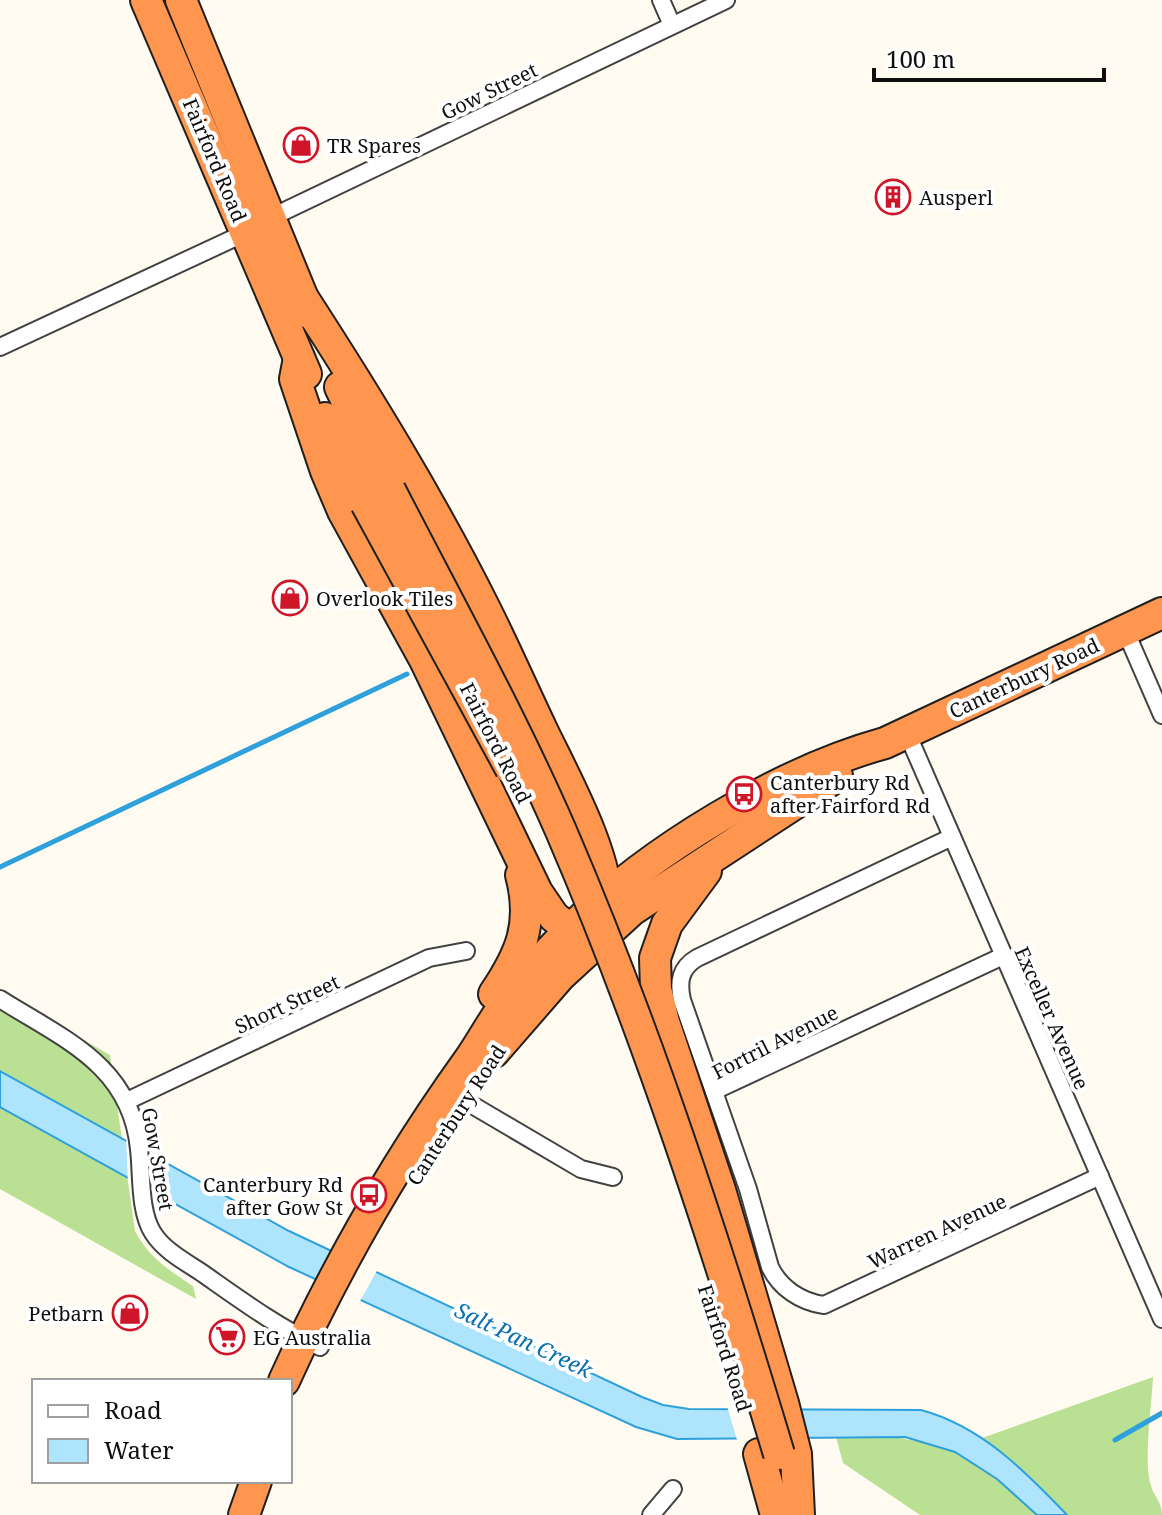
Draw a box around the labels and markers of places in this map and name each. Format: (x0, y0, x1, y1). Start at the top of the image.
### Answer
shop icon: TR Spares (282, 126, 320, 164)
place label: TR Spares (327, 132, 421, 159)
building icon: Ausperl (874, 178, 912, 216)
place label: Ausperl (919, 184, 993, 211)
shop icon: Overlook Tiles (271, 579, 309, 617)
place label: Overlook Tiles (316, 585, 453, 612)
place label: Canterbury Rd after Fairford Rd (770, 769, 930, 819)
bus stop icon: Canterbury Rd after Fairford Rd (725, 775, 763, 813)
place label: Canterbury Rd after Gow St (203, 1171, 343, 1221)
bus stop icon: Canterbury Rd after Gow St (350, 1176, 388, 1214)
shop icon: Petbarn (111, 1294, 149, 1332)
place label: Petbarn (28, 1300, 104, 1327)
supermarket icon: EG Australia (208, 1318, 246, 1356)
place label: EG Australia (253, 1324, 372, 1351)

